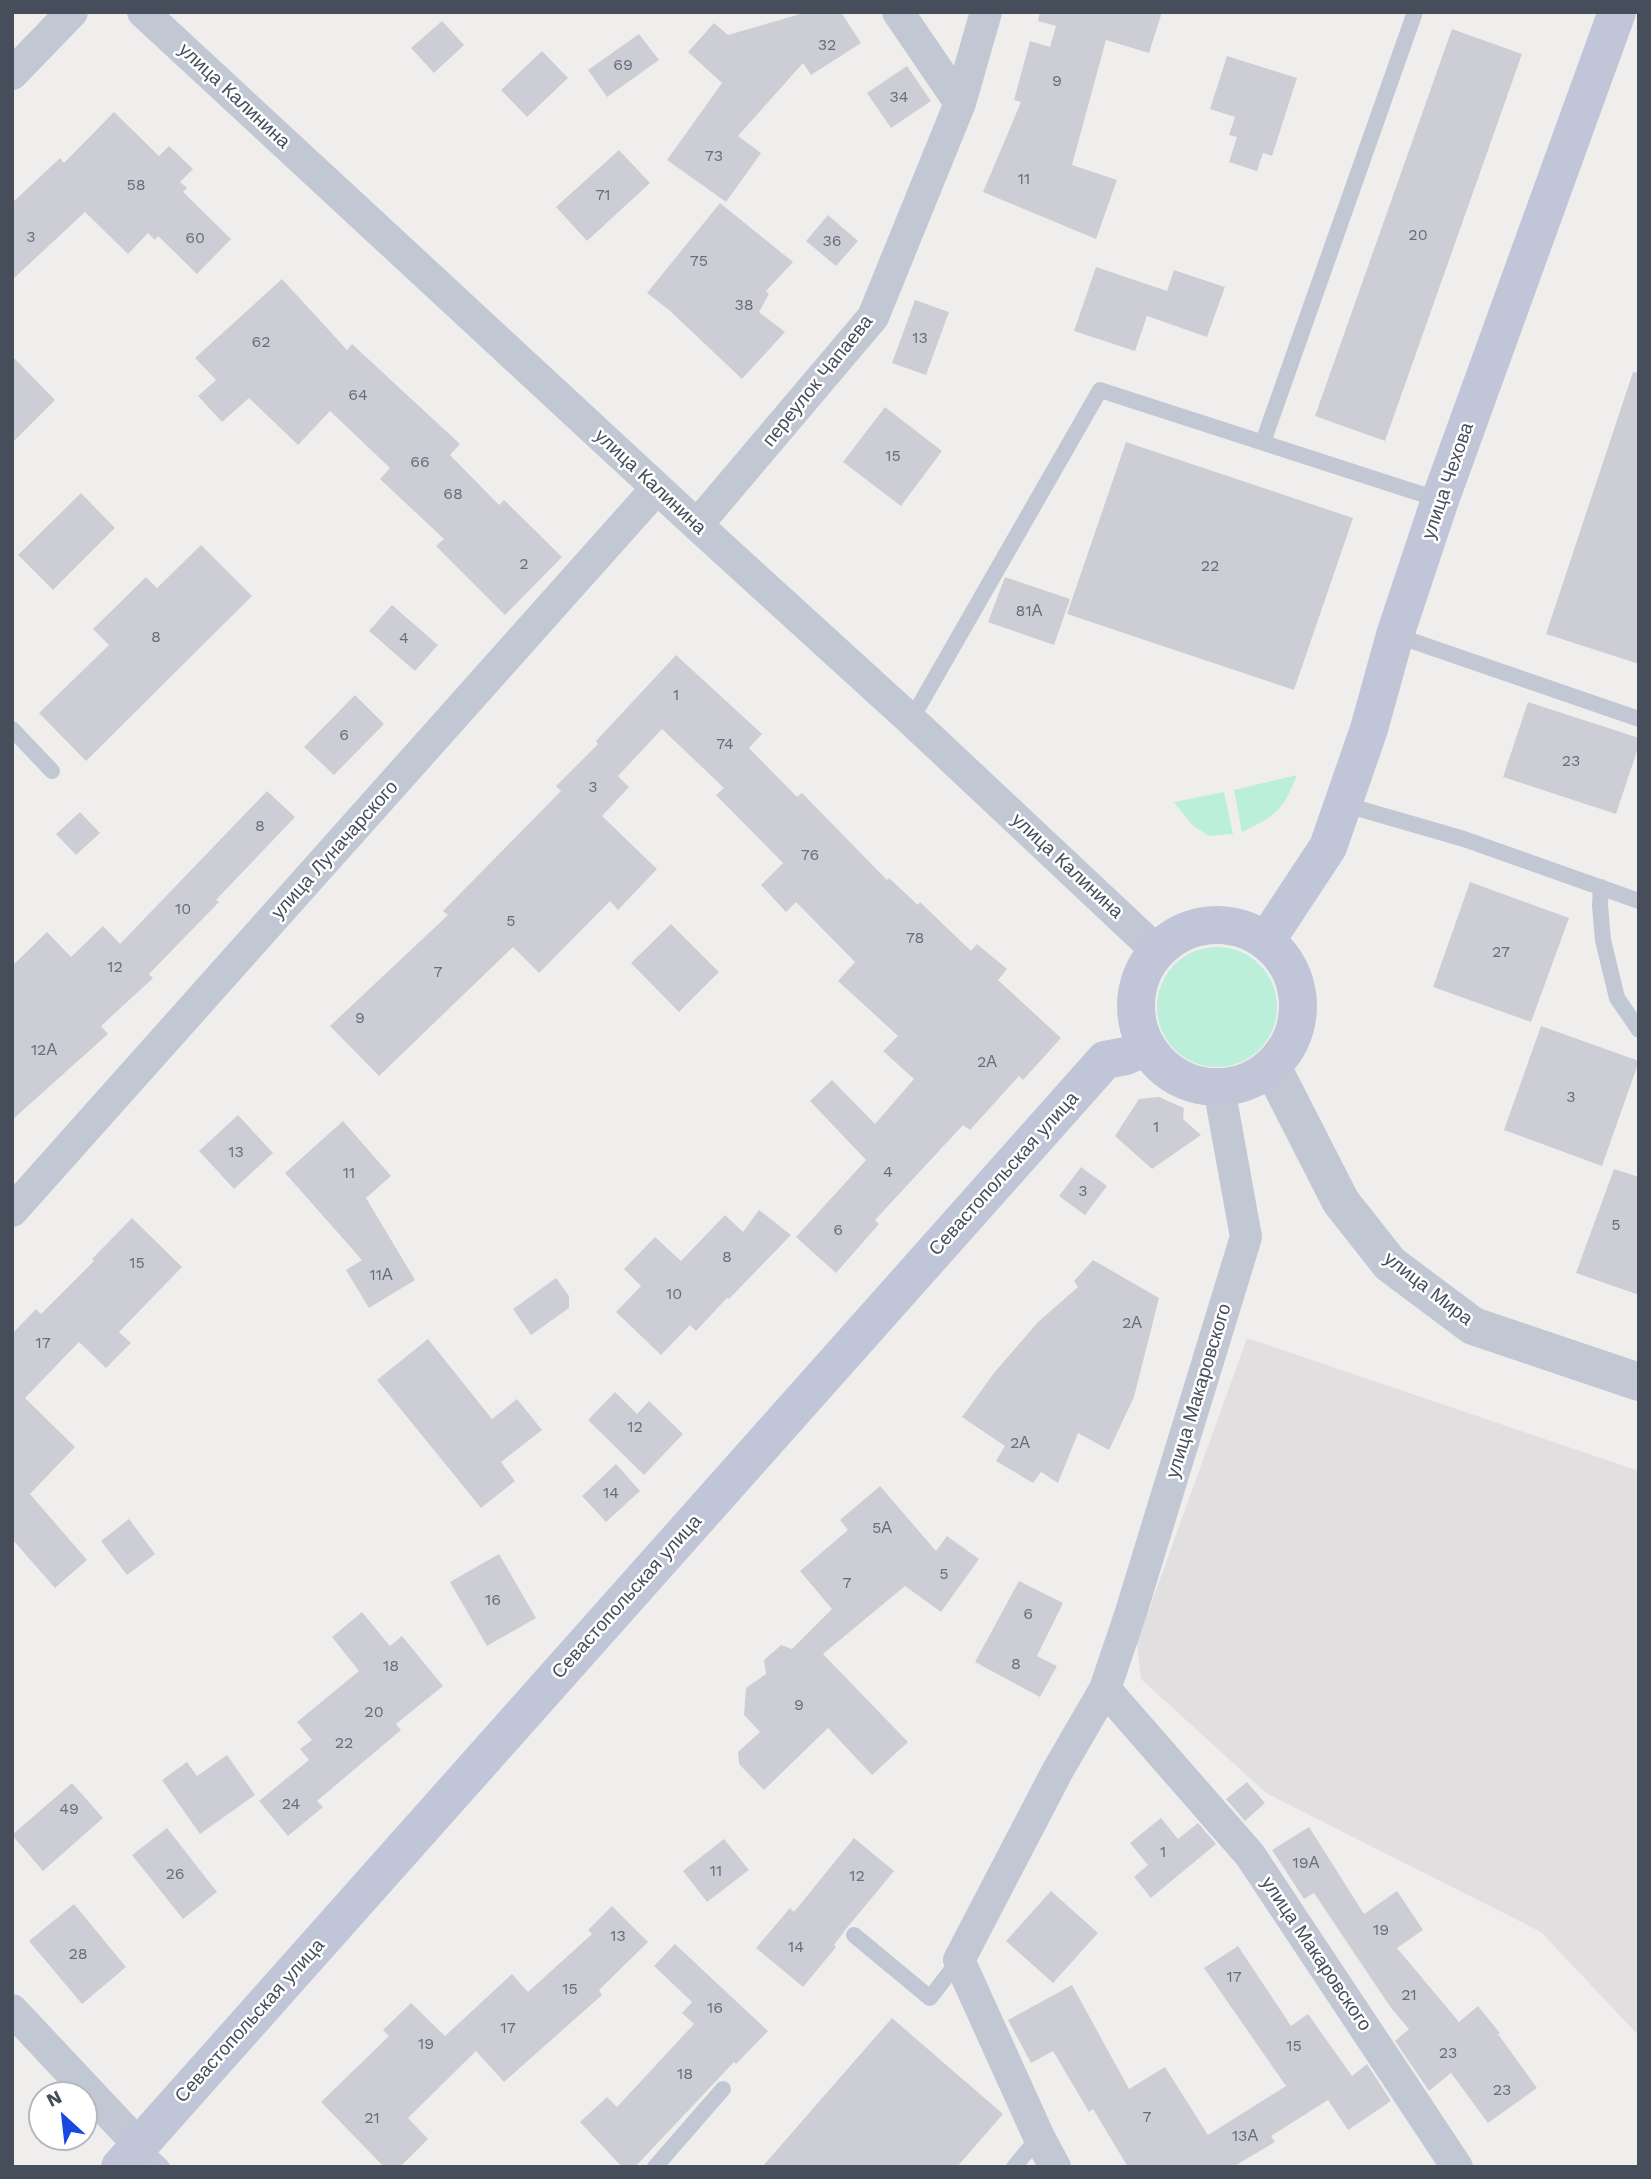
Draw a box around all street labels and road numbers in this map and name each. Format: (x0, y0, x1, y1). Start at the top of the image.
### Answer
street label: улица Калинина (173, 38, 295, 154)
street label: переулок Чапаева (758, 311, 878, 451)
street label: улица Чехова (1417, 420, 1479, 542)
street label: улица Калинина (589, 424, 711, 540)
street label: улица Луначарского (267, 776, 403, 924)
street label: улица Калинина (1006, 808, 1128, 924)
street label: Севастопольская улица (924, 1087, 1084, 1261)
street label: улица Мира (1379, 1247, 1477, 1331)
street label: улица Макаровского (1162, 1301, 1236, 1481)
street label: Севастопольская улица (547, 1510, 707, 1684)
street label: улица Макаровского (1256, 1872, 1376, 2036)
street label: Севастопольская улица (170, 1934, 330, 2108)

